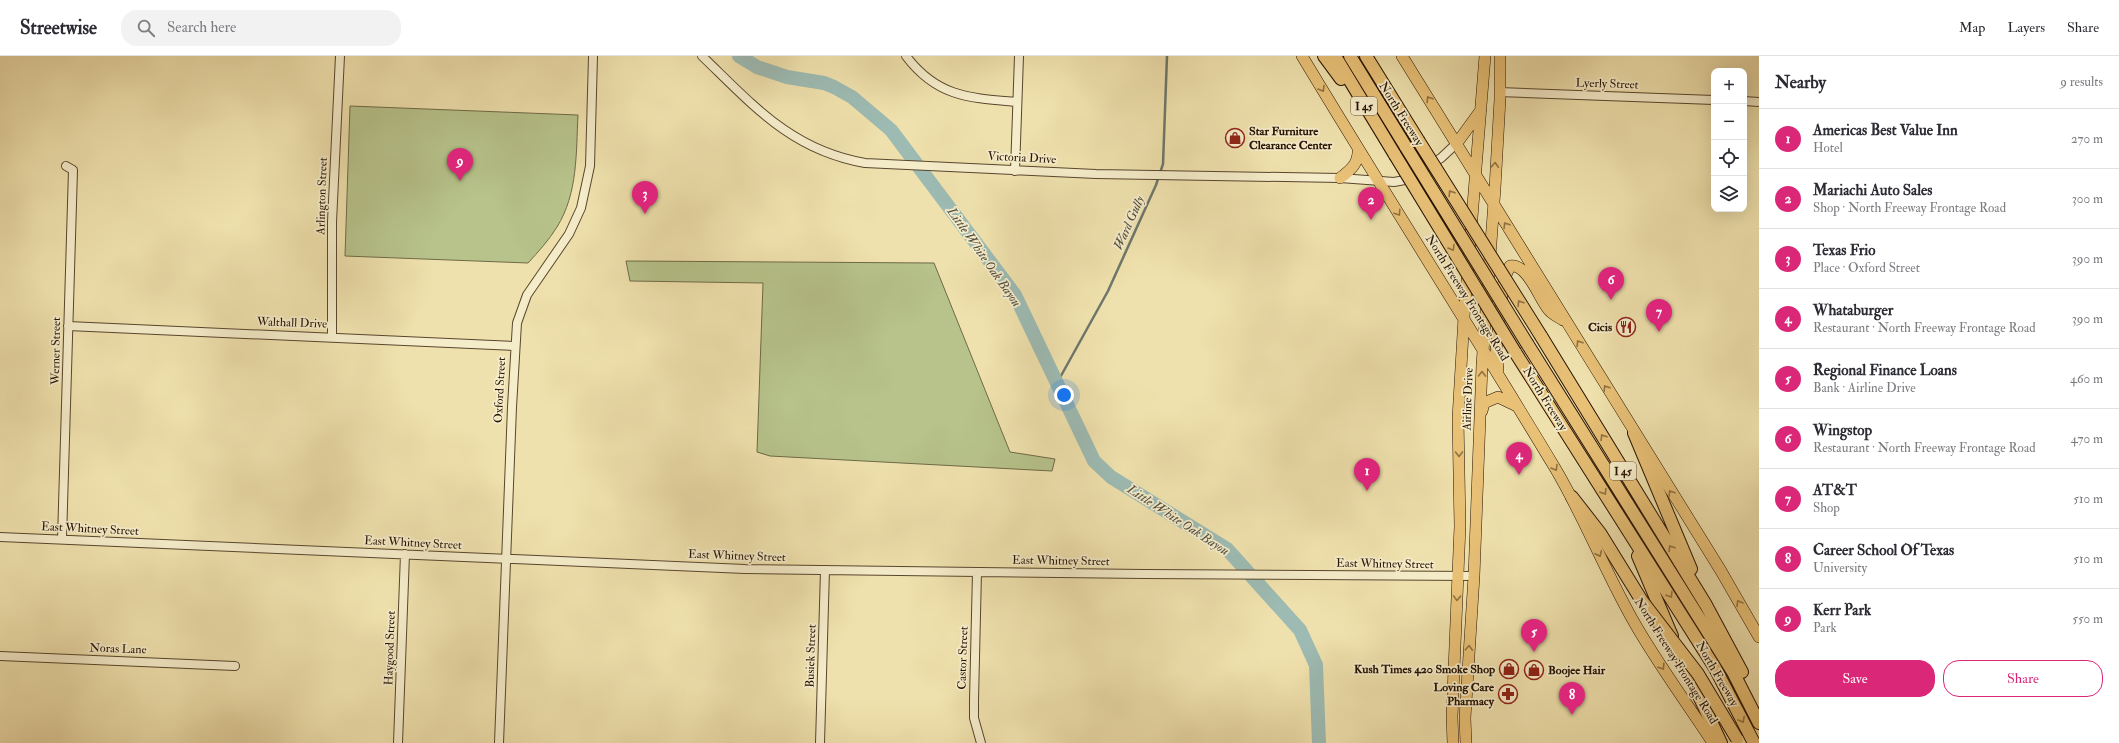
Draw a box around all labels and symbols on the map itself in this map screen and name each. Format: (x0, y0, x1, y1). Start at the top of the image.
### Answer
street label: Lyerly Street (1575, 75, 1639, 93)
street label: North Freeway (1375, 79, 1427, 149)
one-way arrow (1318, 85, 1325, 92)
one-way arrow (1426, 96, 1434, 103)
road number: I 45 (1351, 97, 1377, 115)
place label: Star Furniture Clearance Center (1249, 124, 1333, 153)
shop icon: Star Furniture Clearance Center (1224, 127, 1246, 149)
pin: 9 (447, 148, 473, 181)
street label: Victoria Drive (987, 149, 1057, 167)
street label: Arlington Street (313, 157, 331, 236)
one-way arrow (1491, 162, 1500, 168)
pin: 3 (632, 181, 658, 214)
pin: 2 (1358, 187, 1384, 220)
one-way arrow (1448, 190, 1456, 197)
water label: Ward Gully (1110, 193, 1148, 252)
water label: Little White Oak Bayou (943, 203, 1024, 310)
one-way arrow (1393, 209, 1400, 216)
one-way arrow (1503, 222, 1511, 229)
street label: North Freeway Frontage Road (1422, 232, 1512, 364)
one-way arrow (1447, 244, 1454, 251)
pin: 6 (1598, 267, 1624, 300)
pin: 7 (1646, 299, 1672, 332)
one-way arrow (1517, 300, 1525, 307)
street label: Walthall Drive (256, 314, 327, 332)
restaurant icon: Cicis (1615, 316, 1637, 338)
street label: Werner Street (48, 317, 64, 386)
place label: Cicis (1588, 320, 1612, 335)
one-way arrow (1576, 340, 1584, 347)
street label: Oxford Street (491, 356, 509, 424)
street label: North Freeway (1519, 364, 1571, 434)
street label: Airline Drive (1459, 367, 1477, 432)
one-way arrow (1478, 371, 1486, 377)
your location (1054, 385, 1074, 405)
one-way arrow (1603, 385, 1611, 392)
one-way arrow (1600, 434, 1607, 441)
pin: 4 (1506, 442, 1532, 475)
one-way arrow (1455, 451, 1463, 457)
pin: 1 (1354, 458, 1380, 491)
road number: I 45 (1610, 462, 1636, 480)
one-way arrow (1550, 464, 1557, 471)
water label: Little White Oak Bayou (1123, 481, 1232, 559)
one-way arrow (1599, 488, 1607, 495)
one-way arrow (1669, 490, 1676, 497)
street label: East Whitney Street (41, 519, 139, 539)
street label: East Whitney Street (364, 533, 462, 553)
one-way arrow (1668, 545, 1675, 552)
street label: East Whitney Street (688, 547, 786, 565)
one-way arrow (1594, 549, 1602, 557)
street label: East Whitney Street (1012, 553, 1110, 569)
street label: East Whitney Street (1336, 556, 1434, 572)
one-way arrow (1665, 591, 1672, 598)
one-way arrow (1452, 595, 1461, 601)
street label: North Freeway Frontage Road (1631, 595, 1721, 727)
one-way arrow (1737, 600, 1744, 607)
street label: Haygood Street (381, 610, 399, 686)
pin: 5 (1521, 619, 1547, 652)
street label: Busiek Street (802, 624, 820, 688)
street label: Castor Street (954, 626, 972, 690)
street label: North Freeway (1693, 639, 1741, 709)
street label: Noras Lane (89, 641, 147, 657)
one-way arrow (1465, 645, 1474, 651)
shop icon: Kush Times 420 Smoke Shop (1498, 658, 1520, 680)
shop icon: Boojee Hair (1523, 659, 1545, 681)
place label: Kush Times 420 Smoke Shop (1354, 662, 1495, 677)
place label: Boojee Hair (1548, 663, 1606, 678)
one-way arrow (1658, 663, 1665, 670)
place label: Loving Care Pharmacy (1433, 680, 1495, 709)
pin: 8 (1559, 682, 1585, 715)
pharmacy icon: Loving Care Pharmacy (1497, 683, 1519, 705)
one-way arrow (1737, 715, 1745, 723)

